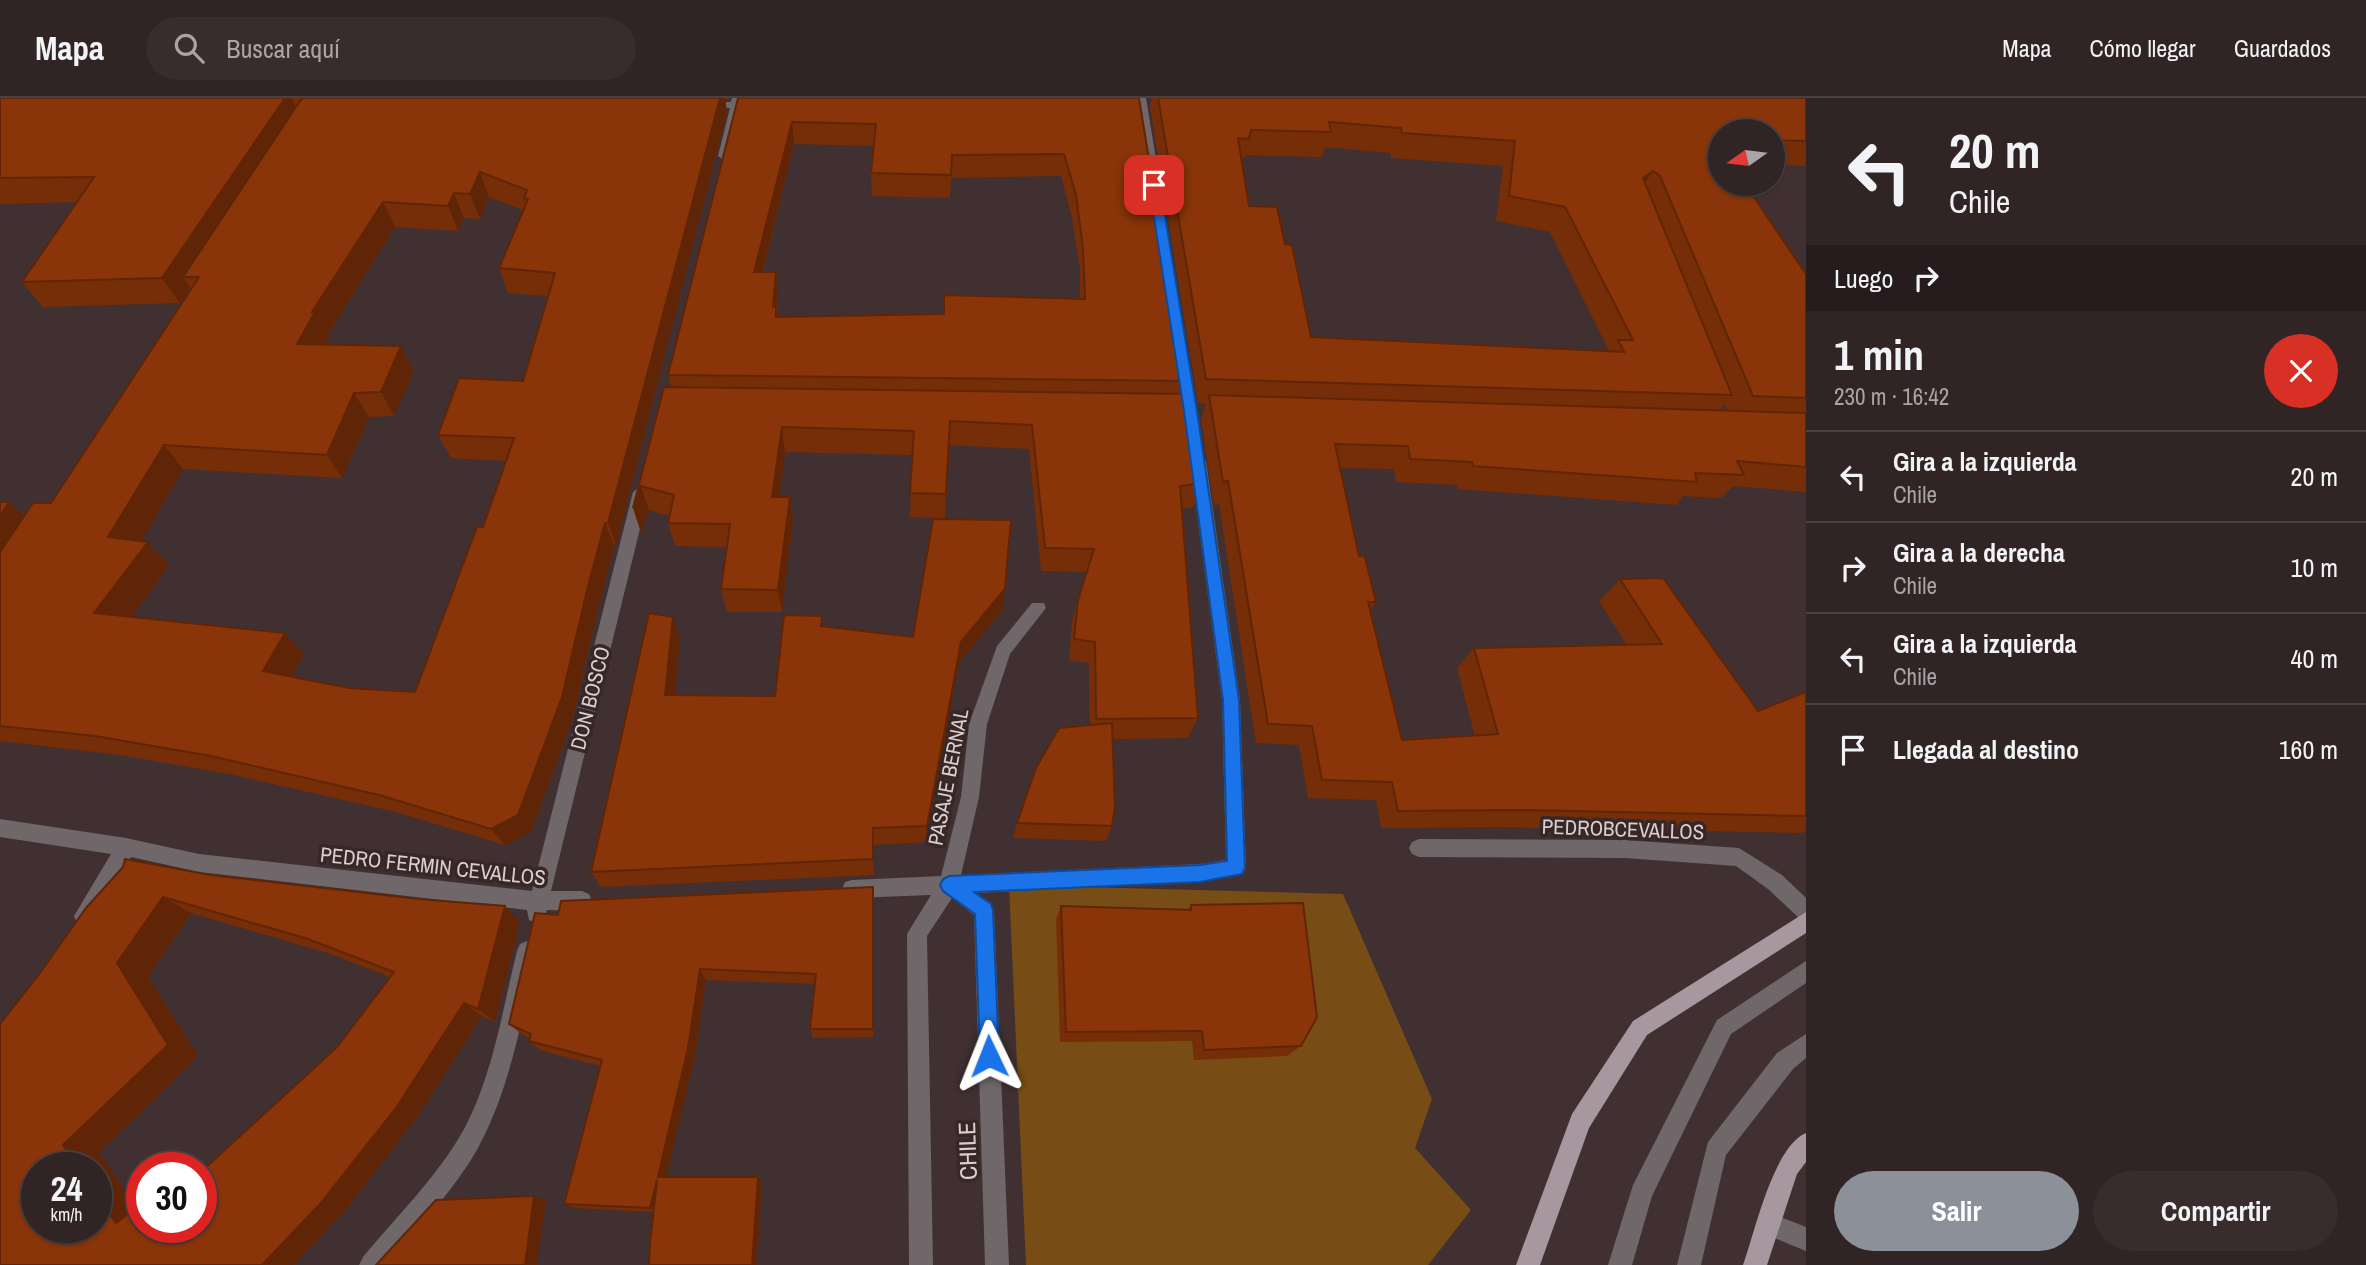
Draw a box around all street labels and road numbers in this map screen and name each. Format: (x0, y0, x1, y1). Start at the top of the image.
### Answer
street label: DON BOSCO (563, 643, 617, 753)
street label: PASAJE BERNAL (921, 706, 976, 848)
street label: PEDROBCEVALLOS (1541, 812, 1705, 846)
street label: PEDRO FERMIN CEVALLOS (319, 840, 547, 892)
street label: CHILE (950, 1121, 984, 1181)

